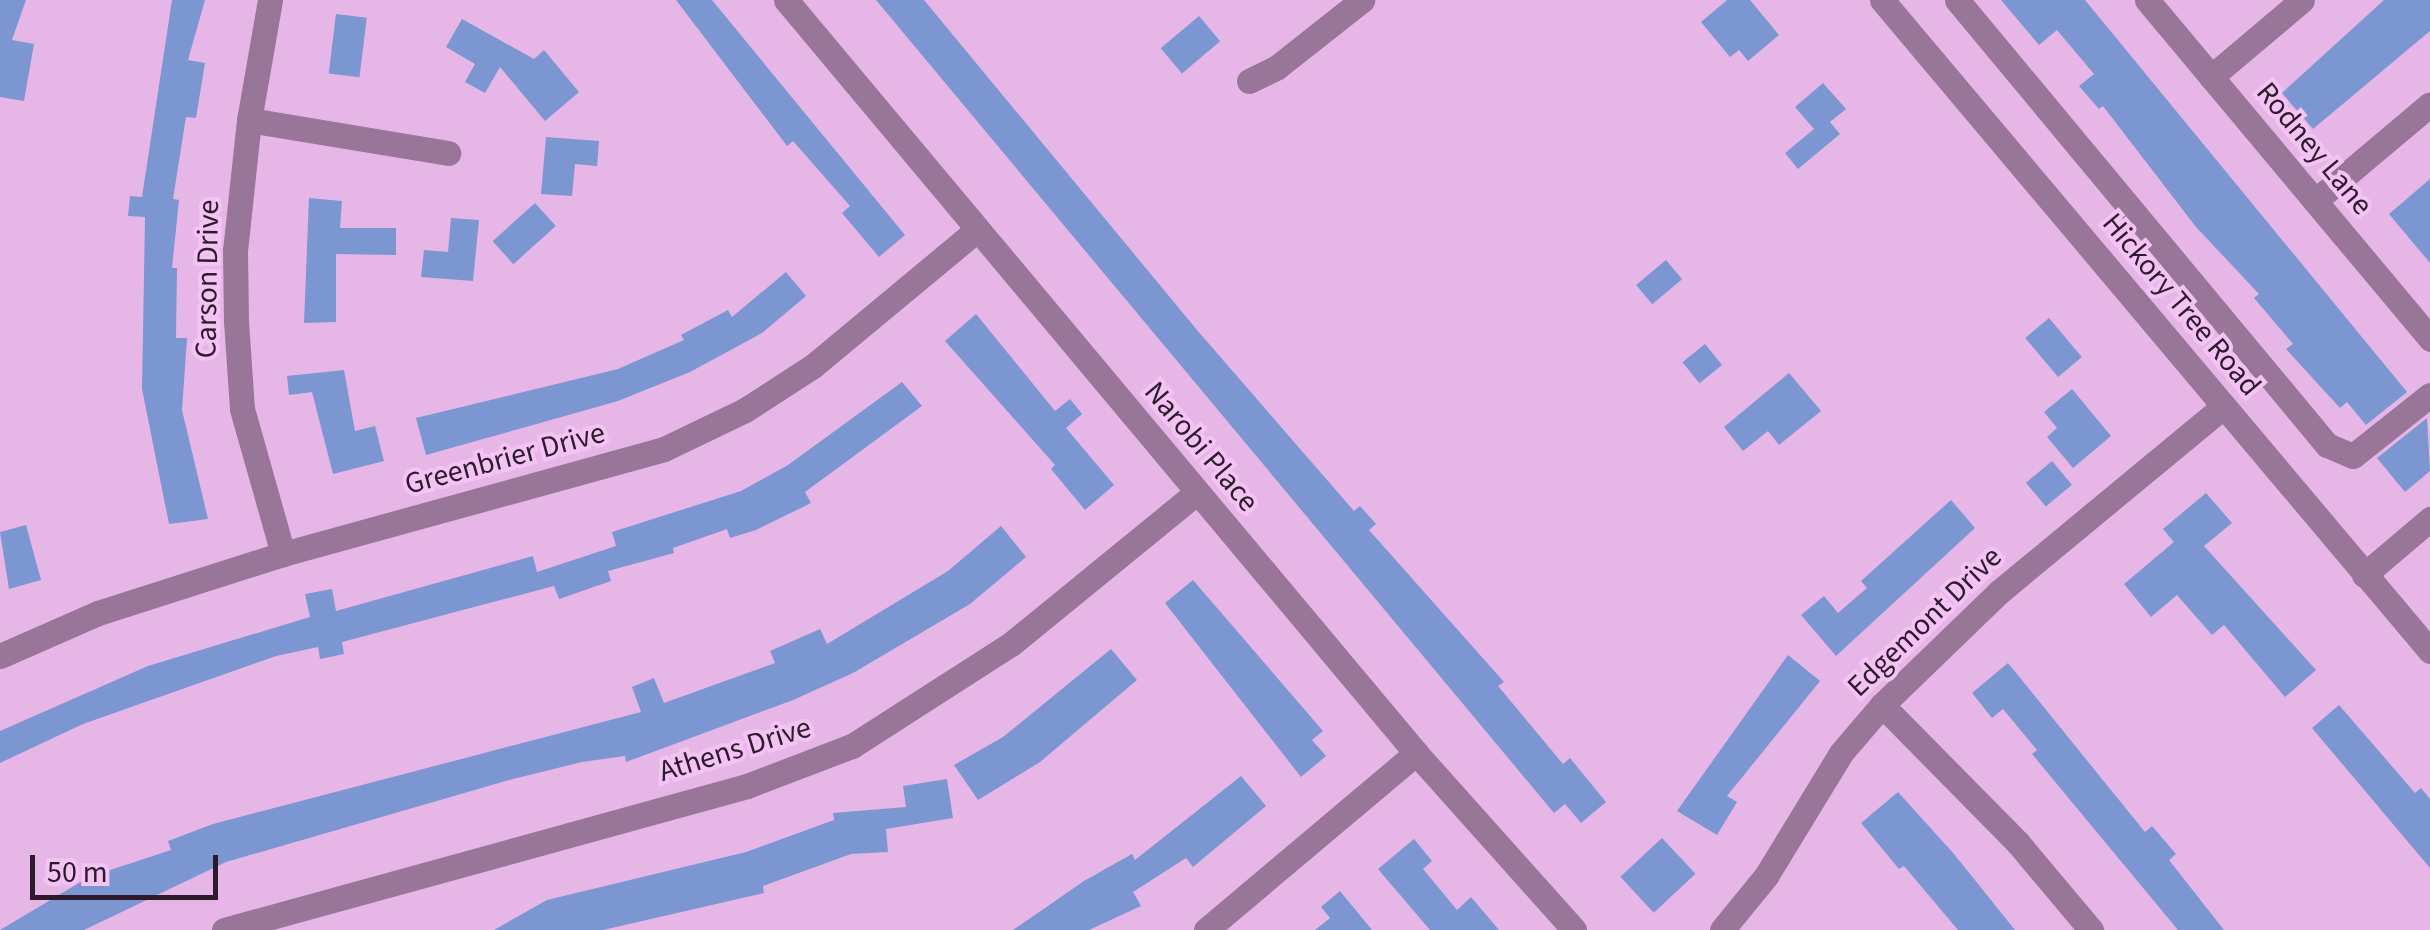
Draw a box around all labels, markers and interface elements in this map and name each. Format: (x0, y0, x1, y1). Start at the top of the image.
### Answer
street label: Rodney Lane (2248, 75, 2380, 223)
street label: Carson Drive (189, 199, 227, 359)
street label: Hickory Tree Road (2094, 206, 2268, 404)
street label: Narobi Place (1136, 375, 1266, 519)
street label: Greenbrier Drive (401, 415, 609, 503)
street label: Edgemont Drive (1840, 539, 2010, 705)
street label: Athens Drive (655, 710, 815, 790)
scale bar (35, 835, 222, 897)
text: 50 m (47, 851, 108, 894)

